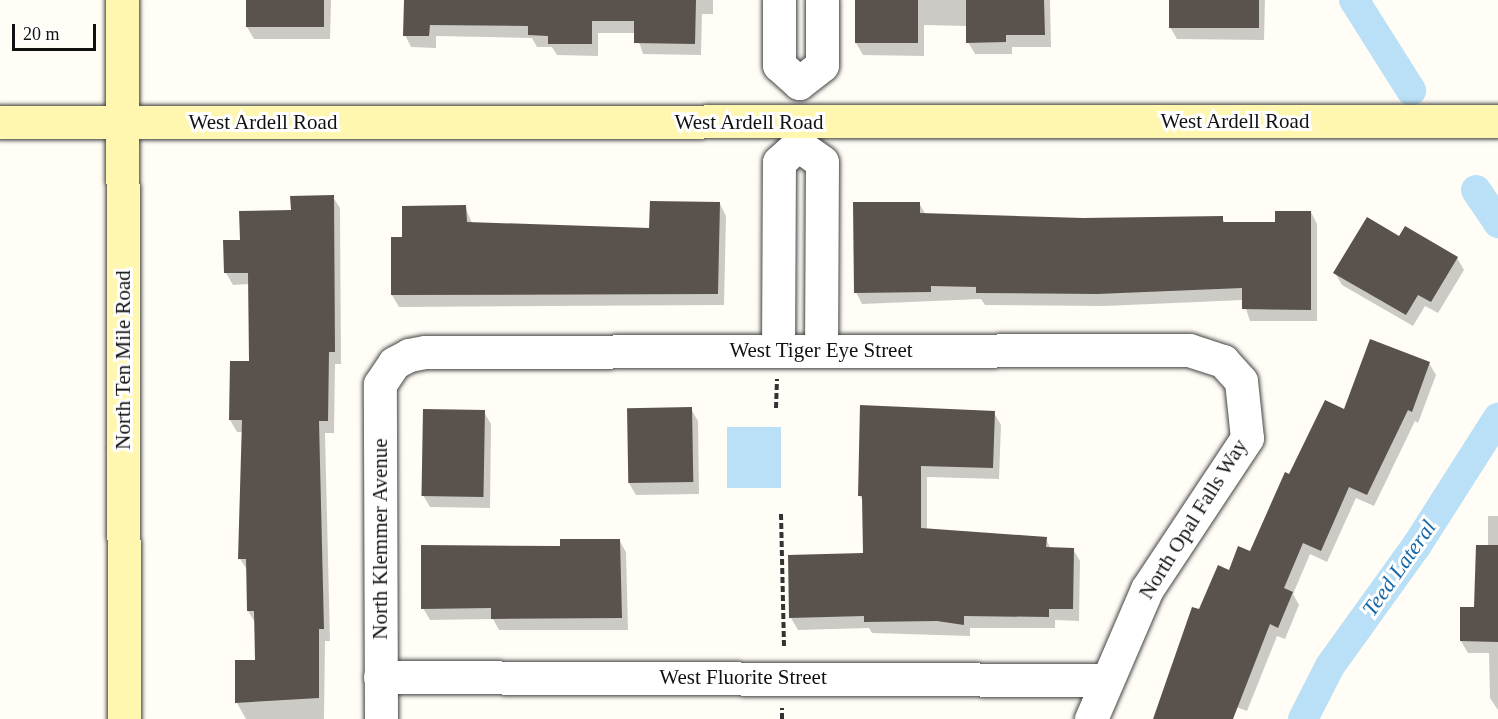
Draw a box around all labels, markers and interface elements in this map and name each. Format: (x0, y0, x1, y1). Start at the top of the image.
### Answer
scale bar (15, 12, 99, 50)
text: 20 m (23, 24, 60, 44)
street label: West Ardell Road (1160, 108, 1310, 134)
street label: West Ardell Road (188, 109, 338, 135)
street label: West Ardell Road (674, 109, 824, 135)
street label: North Ten Mile Road (110, 270, 136, 450)
street label: West Tiger Eye Street (729, 337, 913, 363)
street label: North Opal Falls Way (1133, 434, 1253, 604)
street label: North Klemmer Avenue (367, 438, 393, 640)
water label: Teed Lateral (1356, 515, 1442, 621)
street label: West Fluorite Street (659, 664, 827, 690)

